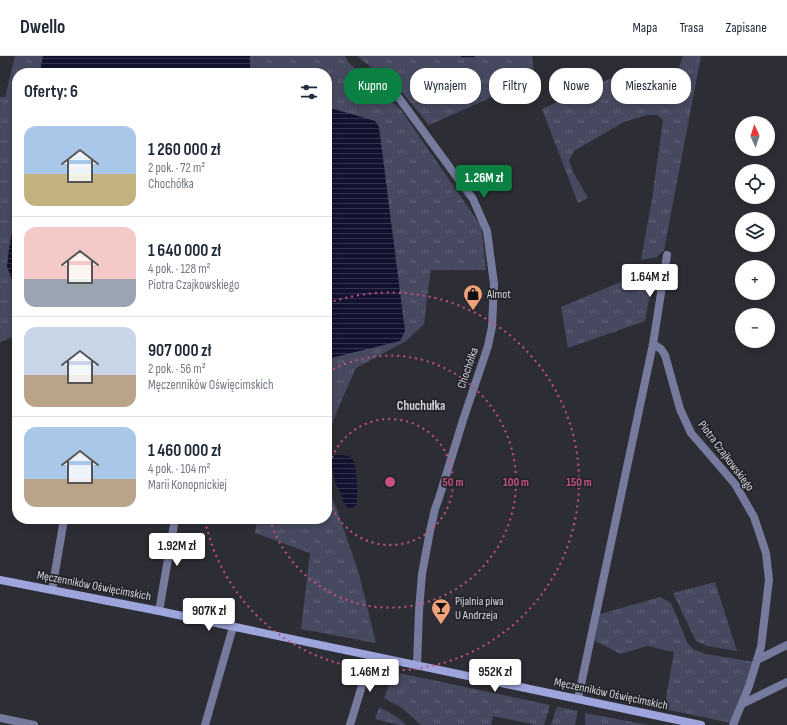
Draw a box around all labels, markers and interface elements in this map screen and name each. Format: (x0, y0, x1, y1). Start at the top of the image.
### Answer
text: Dwello (20, 16, 65, 39)
text: Mapa (632, 19, 657, 36)
text: Trasa (679, 19, 704, 36)
text: Zapisane (726, 19, 767, 36)
chip: Kupno (344, 68, 402, 104)
chip: Wynajem (410, 68, 481, 104)
chip: Filtry (489, 68, 541, 104)
chip: Nowe (549, 68, 603, 104)
chip: Mieszkanie (611, 68, 691, 104)
icon: filters (298, 81, 320, 103)
text: Oferty: 6 (24, 82, 78, 102)
north arrow (735, 116, 775, 156)
map controls (735, 116, 775, 348)
text: 1 260 000 zł (148, 140, 221, 160)
icon: home (56, 142, 104, 190)
text: 2 pok. · 72 m² (148, 160, 205, 176)
button: locate (735, 164, 775, 204)
pin: 1.26M zł (443, 165, 525, 199)
text: 1.26M zł (465, 170, 503, 186)
text: Chochółka (148, 176, 194, 192)
button: layers (735, 212, 775, 252)
text: 1 640 000 zł (148, 241, 221, 261)
icon: home (56, 243, 104, 291)
button: + (735, 260, 775, 300)
text: 4 pok. · 128 m² (148, 261, 211, 277)
pin: 1.64M zł (609, 264, 691, 298)
text: 1.64M zł (631, 269, 669, 285)
text: Piotra Czajkowskiego (148, 277, 239, 293)
shop icon: Almot (462, 283, 484, 311)
place label: Almot (486, 287, 511, 302)
button: − (735, 308, 775, 348)
text: 907 000 zł (148, 341, 211, 361)
icon: home (56, 343, 104, 391)
street label: Chochółka (454, 345, 482, 390)
text: 2 pok. · 56 m² (148, 361, 206, 377)
text: Męczenników Oświęcimskich (148, 377, 274, 393)
district label: Chuchułka (397, 398, 445, 414)
street label: Piotra Czajkowskiego (695, 418, 757, 494)
text: 1 460 000 zł (148, 441, 221, 461)
icon: home (56, 443, 104, 491)
text: 4 pok. · 104 m² (148, 461, 211, 477)
centre of rings (383, 475, 397, 489)
text: 50 m (443, 475, 463, 490)
text: 100 m (503, 475, 529, 490)
text: 150 m (566, 475, 592, 490)
text: Marii Konopnickiej (148, 477, 227, 493)
pin: 1.92M zł (136, 533, 218, 567)
text: 1.92M zł (158, 538, 196, 554)
street label: Męczenników Oświęcimskich (36, 568, 152, 604)
place label: Pijalnia piwa U Andrzeja (455, 594, 504, 623)
bar icon: Pijalnia piwa U Andrzeja (430, 597, 452, 625)
pin: 907K zł (172, 598, 246, 632)
text: 907K zł (192, 603, 226, 619)
pin: 1.46M zł (329, 659, 411, 693)
pin: 952K zł (458, 659, 532, 693)
text: 1.46M zł (351, 664, 389, 680)
text: 952K zł (478, 664, 512, 680)
street label: Męczenników Oświęcimskich (553, 675, 669, 713)

